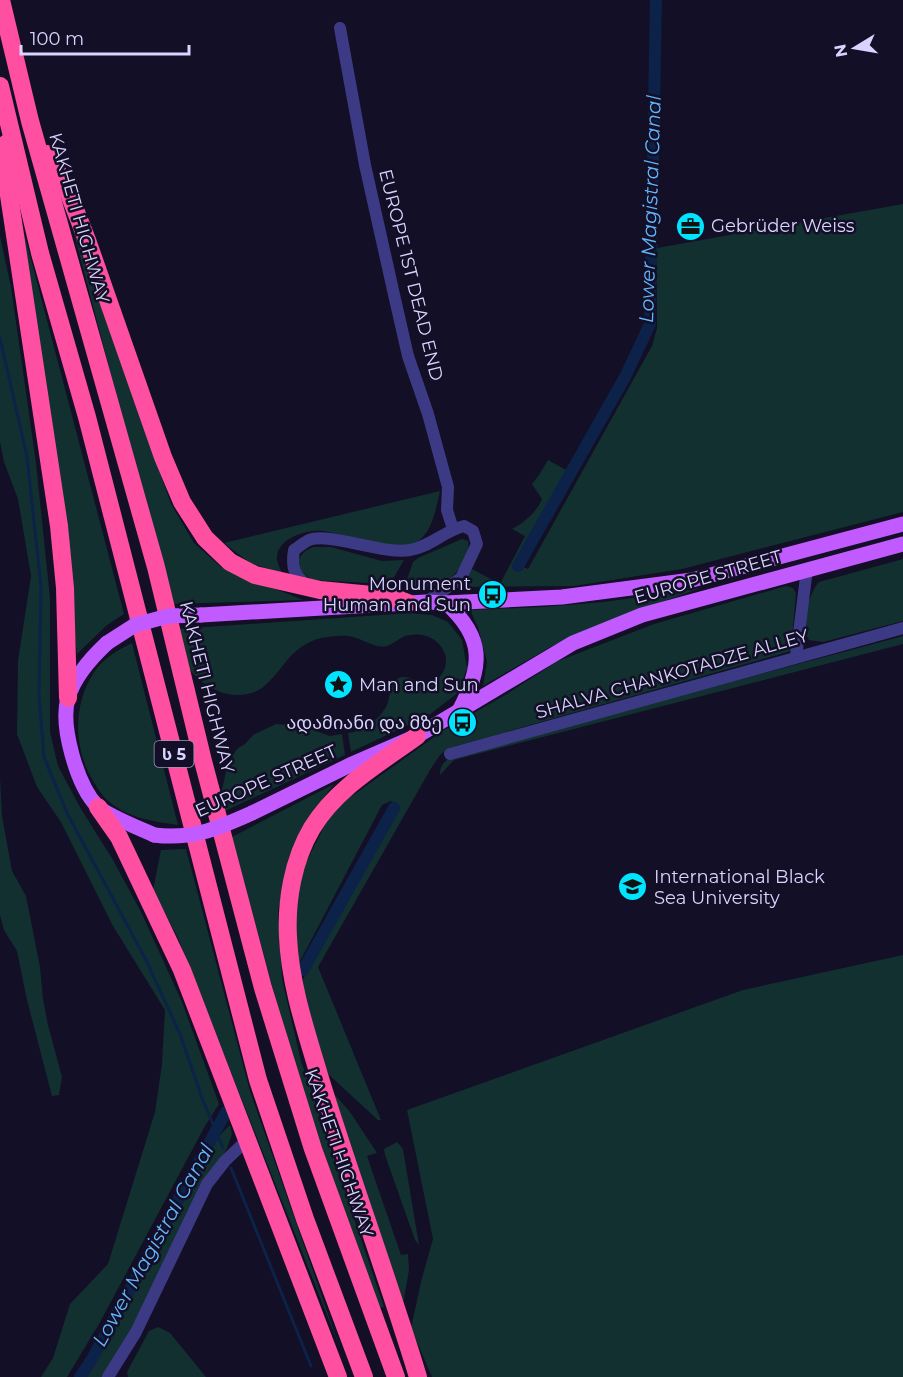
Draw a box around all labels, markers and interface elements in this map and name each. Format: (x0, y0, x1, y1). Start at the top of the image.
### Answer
scale bar (21, 18, 189, 56)
north arrow (825, 18, 885, 78)
text: 100 m (30, 28, 84, 50)
text: N (830, 43, 851, 59)
water label: Lower Magistral Canal (634, 94, 666, 323)
street label: KAKHETI HIGHWAY (44, 130, 114, 306)
street label: EUROPE 1ST DEAD END (374, 167, 448, 383)
office icon: Gebrüder Weiss (674, 210, 706, 242)
place label: Gebrüder Weiss (711, 215, 855, 237)
street label: EUROPE STREET (632, 545, 785, 609)
place label: Monument Human and Sun (323, 573, 471, 616)
bus stop icon: Monument Human and Sun (476, 578, 508, 610)
street label: KAKHETI HIGHWAY (175, 599, 239, 776)
street label: SHALVA CHANKOTADZE ALLEY (533, 624, 812, 724)
place icon: Man and Sun (322, 669, 354, 701)
place label: Man and Sun (359, 674, 479, 696)
bus stop icon: ადამიანი და მზე (447, 707, 479, 739)
place label: ადამიანი და მზე (286, 712, 442, 734)
street label: EUROPE STREET (192, 740, 341, 822)
road number: ს 5 (154, 741, 194, 767)
place label: International Black Sea University (654, 866, 825, 909)
school or university icon: International Black Sea University (617, 871, 649, 903)
street label: KAKHETI HIGHWAY (300, 1066, 378, 1240)
water label: Lower Magistral Canal (87, 1139, 219, 1351)

